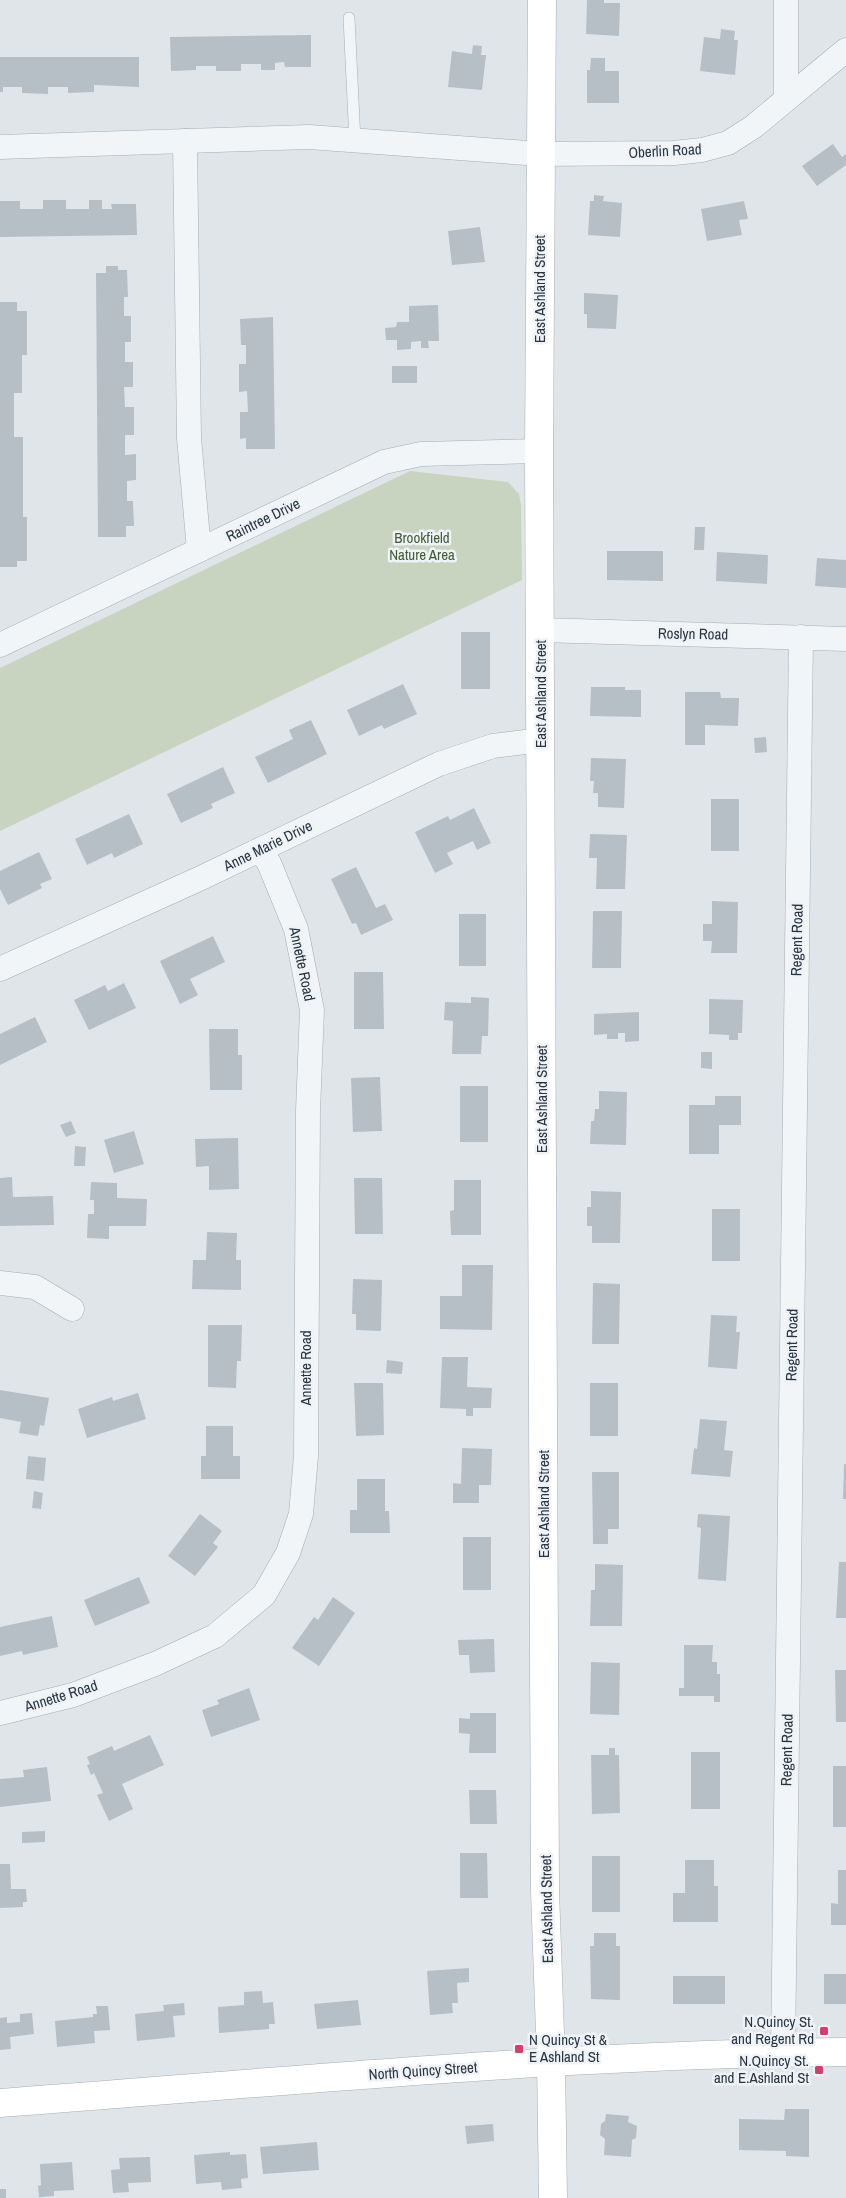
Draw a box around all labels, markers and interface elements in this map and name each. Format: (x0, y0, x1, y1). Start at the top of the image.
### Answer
street label: Oberlin Road (628, 138, 702, 163)
street label: East Ashland Street (529, 234, 550, 343)
street label: Raintree Drive (222, 493, 303, 547)
park label: Brookfield Nature Area (389, 527, 455, 565)
street label: Roslyn Road (658, 622, 728, 645)
street label: East Ashland Street (530, 639, 551, 748)
street label: Anne Marie Drive (219, 815, 316, 877)
street label: Regent Road (785, 904, 808, 976)
street label: Annette Road (284, 924, 321, 1003)
street label: East Ashland Street (531, 1044, 552, 1153)
street label: Regent Road (780, 1309, 803, 1381)
street label: Annette Road (295, 1330, 316, 1407)
street label: East Ashland Street (533, 1449, 554, 1558)
street label: Annette Road (21, 1674, 100, 1717)
street label: Regent Road (775, 1714, 798, 1786)
street label: East Ashland Street (535, 1854, 558, 1963)
place label: N.Quincy St. and Regent Rd (731, 2011, 814, 2049)
marker: N.Quincy St. and Regent Rd (818, 2025, 830, 2037)
place label: N Quincy St & E Ashland St (529, 2029, 608, 2067)
marker: N Quincy St & E Ashland St (513, 2043, 525, 2055)
place label: N.Quincy St. and E.Ashland St (714, 2050, 810, 2088)
street label: North Quincy Street (368, 2056, 478, 2085)
marker: N.Quincy St. and E.Ashland St (813, 2064, 825, 2076)

